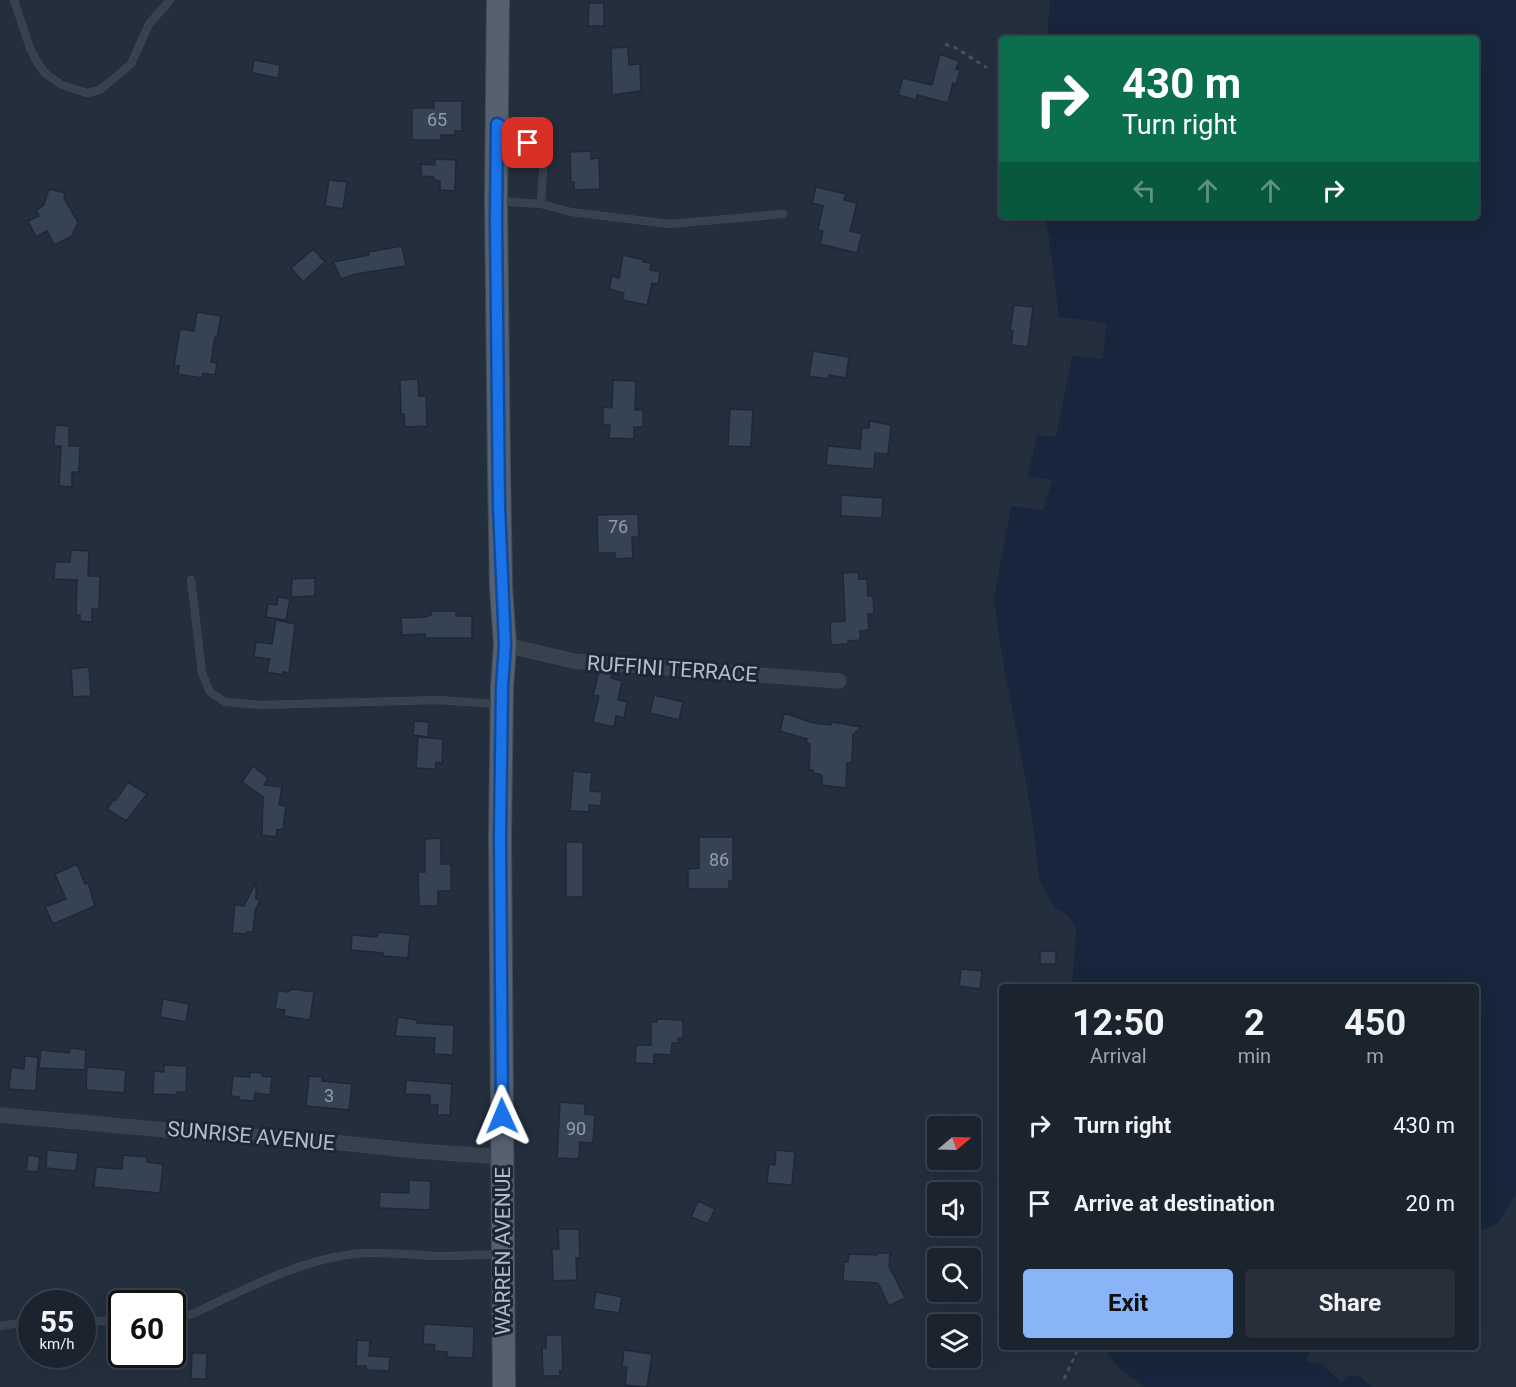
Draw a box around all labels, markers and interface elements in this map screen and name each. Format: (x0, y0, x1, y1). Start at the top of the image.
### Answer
text: 430 m (1122, 59, 1241, 108)
icon: right (1023, 60, 1101, 138)
house number: 65 (427, 109, 447, 130)
text: Turn right (1122, 109, 1237, 141)
pin (502, 117, 553, 168)
icon: arrive (511, 126, 544, 159)
icon: left (1128, 174, 1161, 207)
icon: ahead (1191, 174, 1224, 207)
icon: ahead (1254, 174, 1287, 207)
icon: right (1317, 174, 1350, 207)
house number: 76 (608, 516, 628, 537)
street label: RUFFINI TERRACE (586, 651, 758, 687)
house number: 86 (709, 849, 729, 870)
text: 12:50 (1072, 1002, 1165, 1044)
text: 2 (1244, 1002, 1265, 1044)
text: 450 (1344, 1002, 1406, 1044)
text: Arrival (1090, 1044, 1147, 1068)
text: min (1238, 1044, 1271, 1068)
text: m (1366, 1044, 1384, 1068)
position arrow (470, 1084, 534, 1148)
house number: 3 (324, 1085, 334, 1106)
icon: right (1023, 1109, 1056, 1142)
text: Turn right (1074, 1113, 1171, 1138)
text: 430 m (1393, 1113, 1455, 1138)
north arrow (927, 1116, 981, 1170)
map controls (927, 1116, 981, 1368)
street label: SUNRISE AVENUE (166, 1117, 336, 1155)
house number: 90 (566, 1118, 586, 1139)
street label: WARREN AVENUE (491, 1167, 515, 1335)
button: sound (927, 1182, 981, 1236)
icon: arrive (1023, 1187, 1056, 1220)
text: Arrive at destination (1074, 1191, 1275, 1216)
text: 20 m (1406, 1191, 1455, 1216)
button: search (927, 1248, 981, 1302)
button: Exit (1023, 1269, 1233, 1338)
button: Share (1245, 1269, 1455, 1338)
speed limit sign: 60 (108, 1290, 186, 1368)
text: 55 (40, 1304, 74, 1339)
button: layers (927, 1314, 981, 1368)
text: km/h (39, 1335, 75, 1353)

